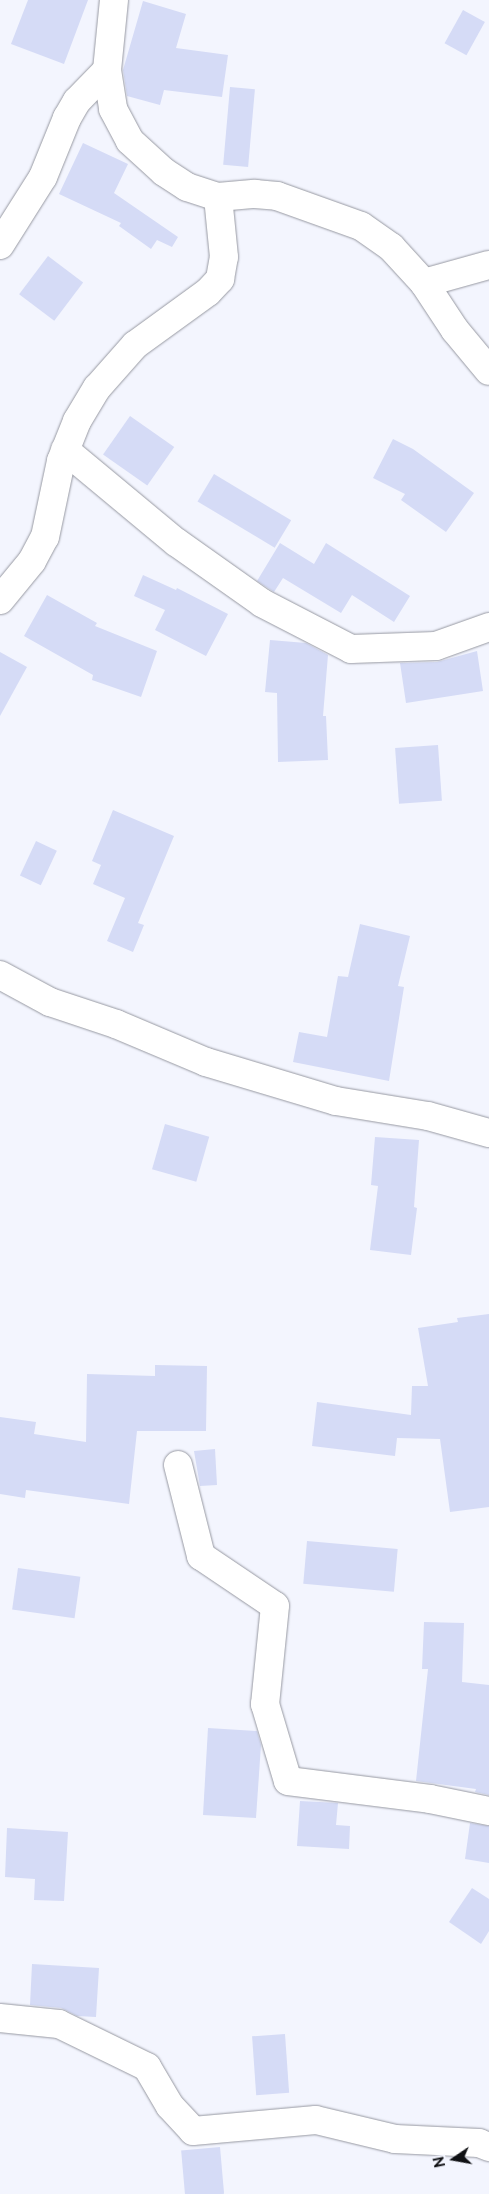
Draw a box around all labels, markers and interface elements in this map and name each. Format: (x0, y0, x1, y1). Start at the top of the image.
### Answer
north arrow (429, 2134, 479, 2184)
text: N (430, 2155, 448, 2169)

